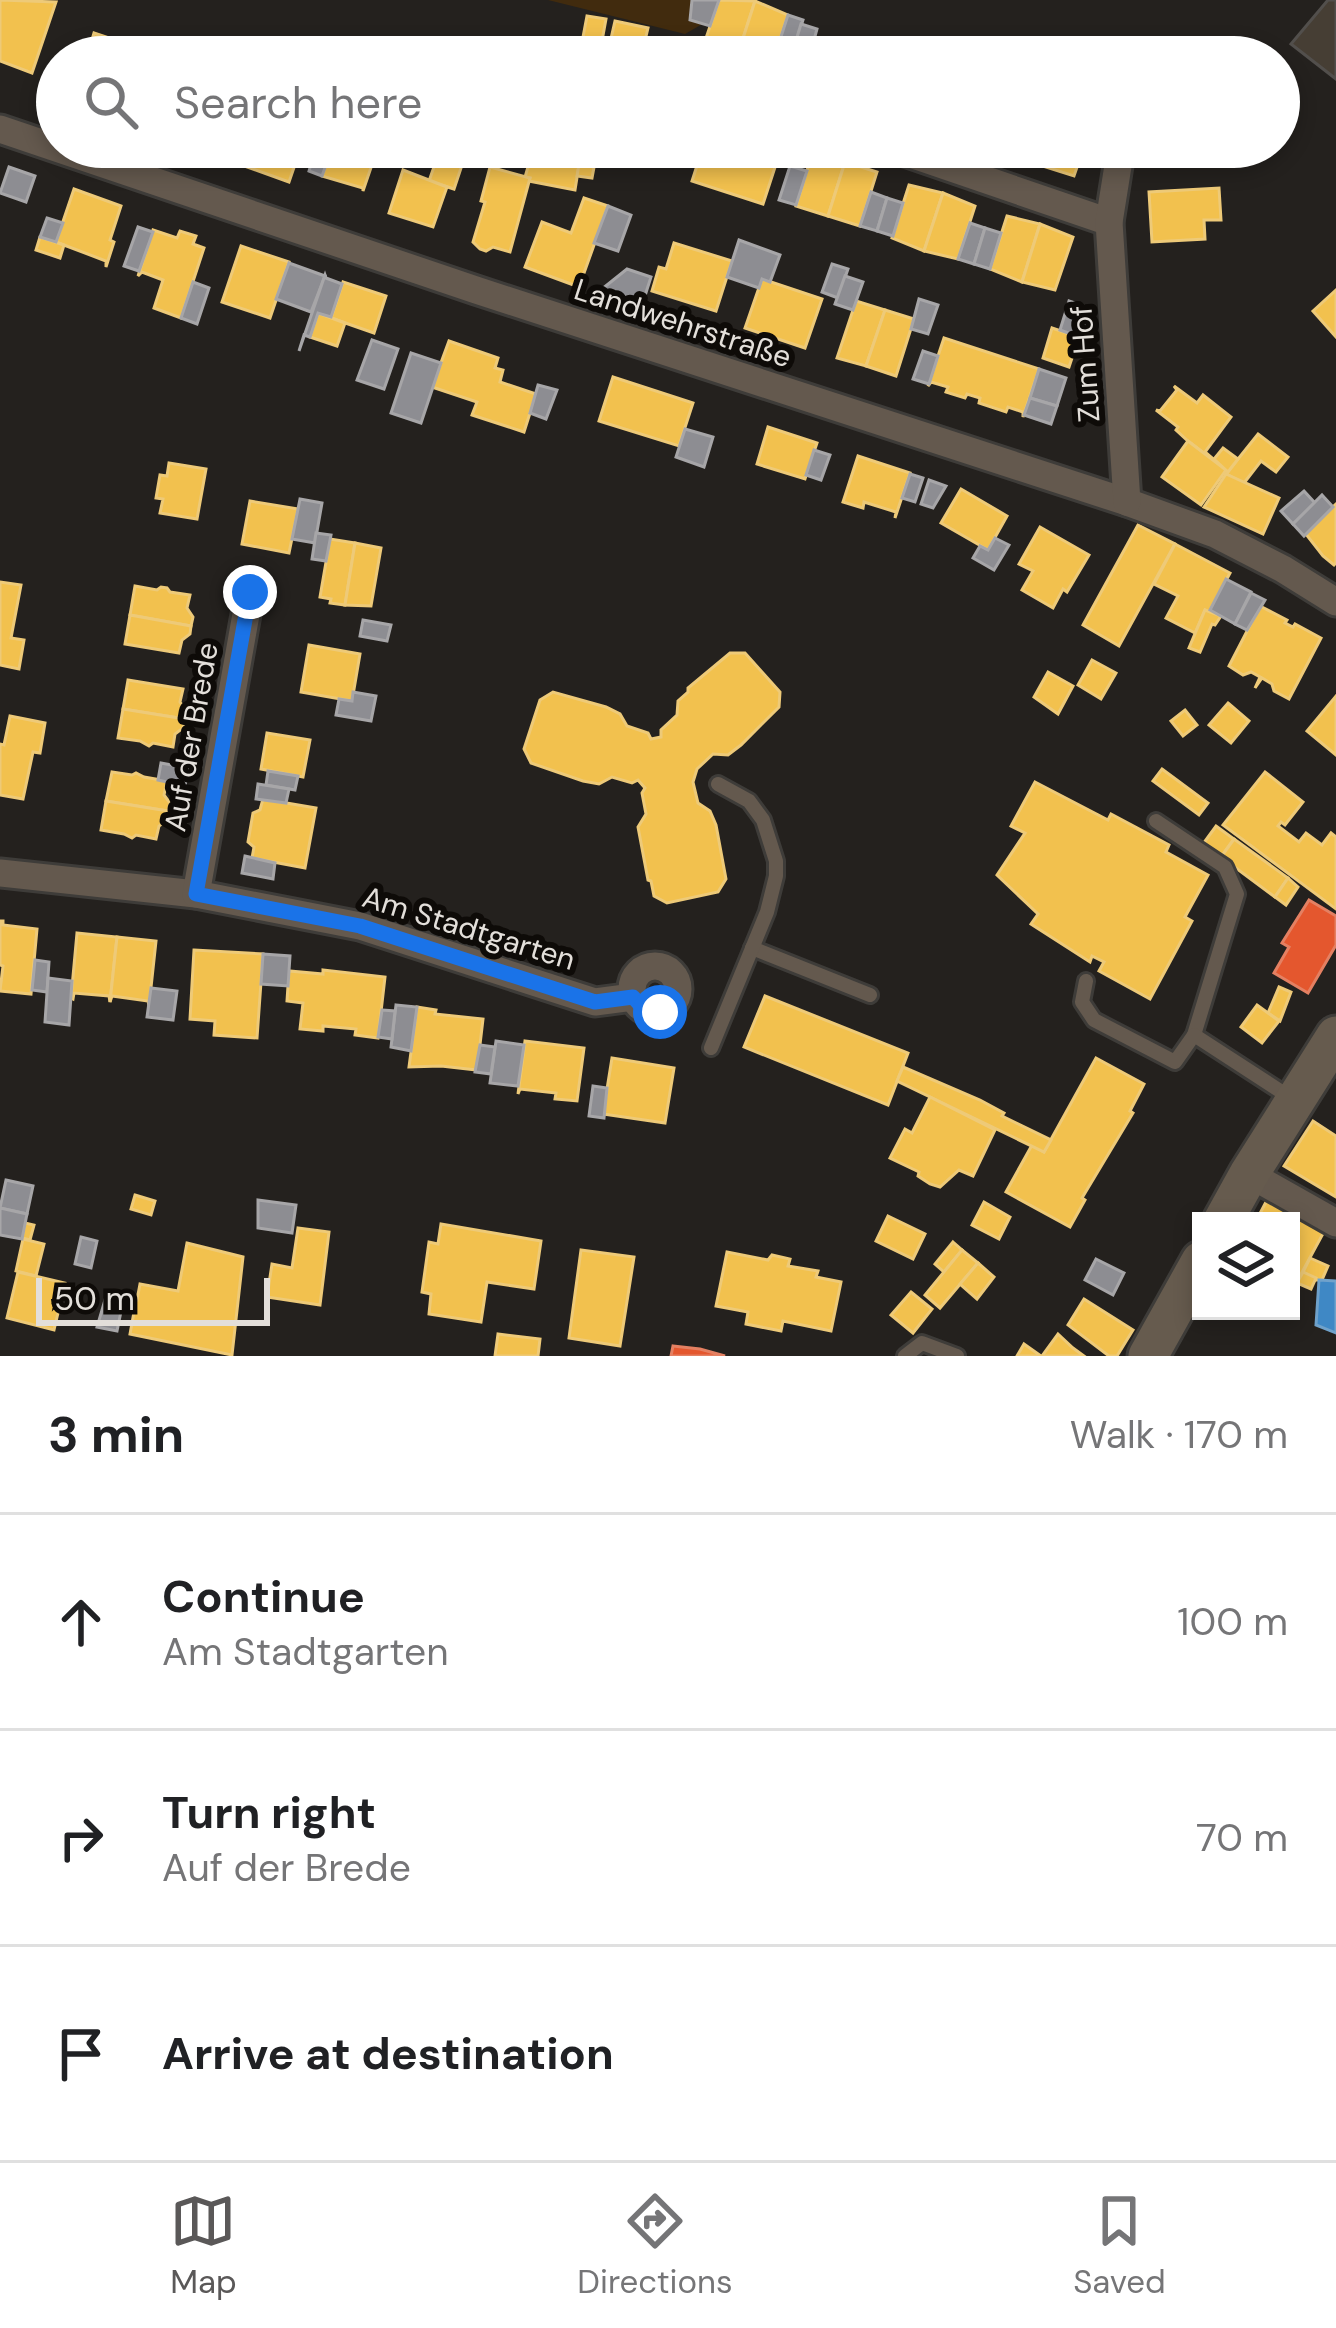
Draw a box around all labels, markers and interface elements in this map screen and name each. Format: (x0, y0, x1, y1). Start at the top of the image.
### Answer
search box (36, 36, 1300, 168)
icon: search (78, 69, 144, 135)
text: Search here (174, 73, 422, 132)
street label: Landwehrstraße (570, 270, 796, 376)
street label: Zum Hof (1061, 305, 1109, 423)
route end (223, 565, 277, 619)
street label: Auf der Brede (155, 639, 227, 835)
street label: Am Stadtgarten (358, 877, 580, 979)
route start (633, 985, 687, 1039)
map controls (1192, 1212, 1300, 1320)
button: layers (1192, 1212, 1300, 1320)
scale bar (36, 1272, 270, 1325)
text: 50 m (54, 1277, 135, 1320)
text: 3 min (48, 1401, 184, 1468)
text: Walk · 170 m (1070, 1409, 1288, 1460)
text: Continue (162, 1567, 365, 1626)
icon: ahead (48, 1589, 114, 1655)
text: 100 m (1177, 1596, 1288, 1647)
text: Am Stadtgarten (162, 1626, 449, 1677)
text: Turn right (162, 1783, 376, 1842)
icon: right (48, 1805, 114, 1871)
text: 70 m (1196, 1812, 1288, 1863)
text: Auf der Brede (162, 1842, 411, 1893)
icon: arrive (48, 2021, 114, 2087)
text: Arrive at destination (162, 2024, 614, 2083)
tab: Map (170, 2188, 237, 2303)
tab: Directions (577, 2188, 733, 2303)
tab: Saved (1073, 2188, 1166, 2303)

